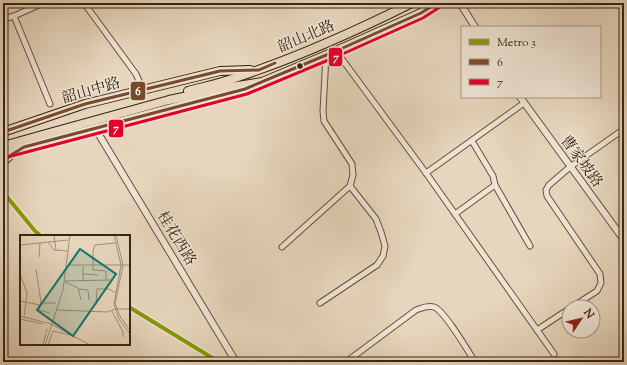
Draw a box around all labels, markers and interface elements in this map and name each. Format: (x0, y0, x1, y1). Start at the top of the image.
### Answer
street label: 韶山北路 (275, 16, 338, 59)
legend (461, 26, 601, 98)
text: Metro 3 (497, 34, 536, 52)
line badge: 7 (328, 47, 343, 67)
text: 7 (333, 50, 339, 66)
text: 6 (497, 54, 503, 72)
unlabelled marker (295, 61, 305, 71)
street label: 韶山中路 (60, 73, 123, 110)
text: 7 (497, 74, 503, 92)
line badge: 6 (130, 81, 146, 101)
text: 6 (135, 84, 141, 100)
line badge: 7 (108, 119, 124, 138)
text: 7 (113, 121, 119, 137)
street label: 曹家坡路 (555, 131, 607, 192)
street label: 桂花西路 (151, 208, 200, 270)
inset map (20, 235, 130, 345)
north arrow (561, 299, 601, 339)
text: N (579, 305, 598, 322)

